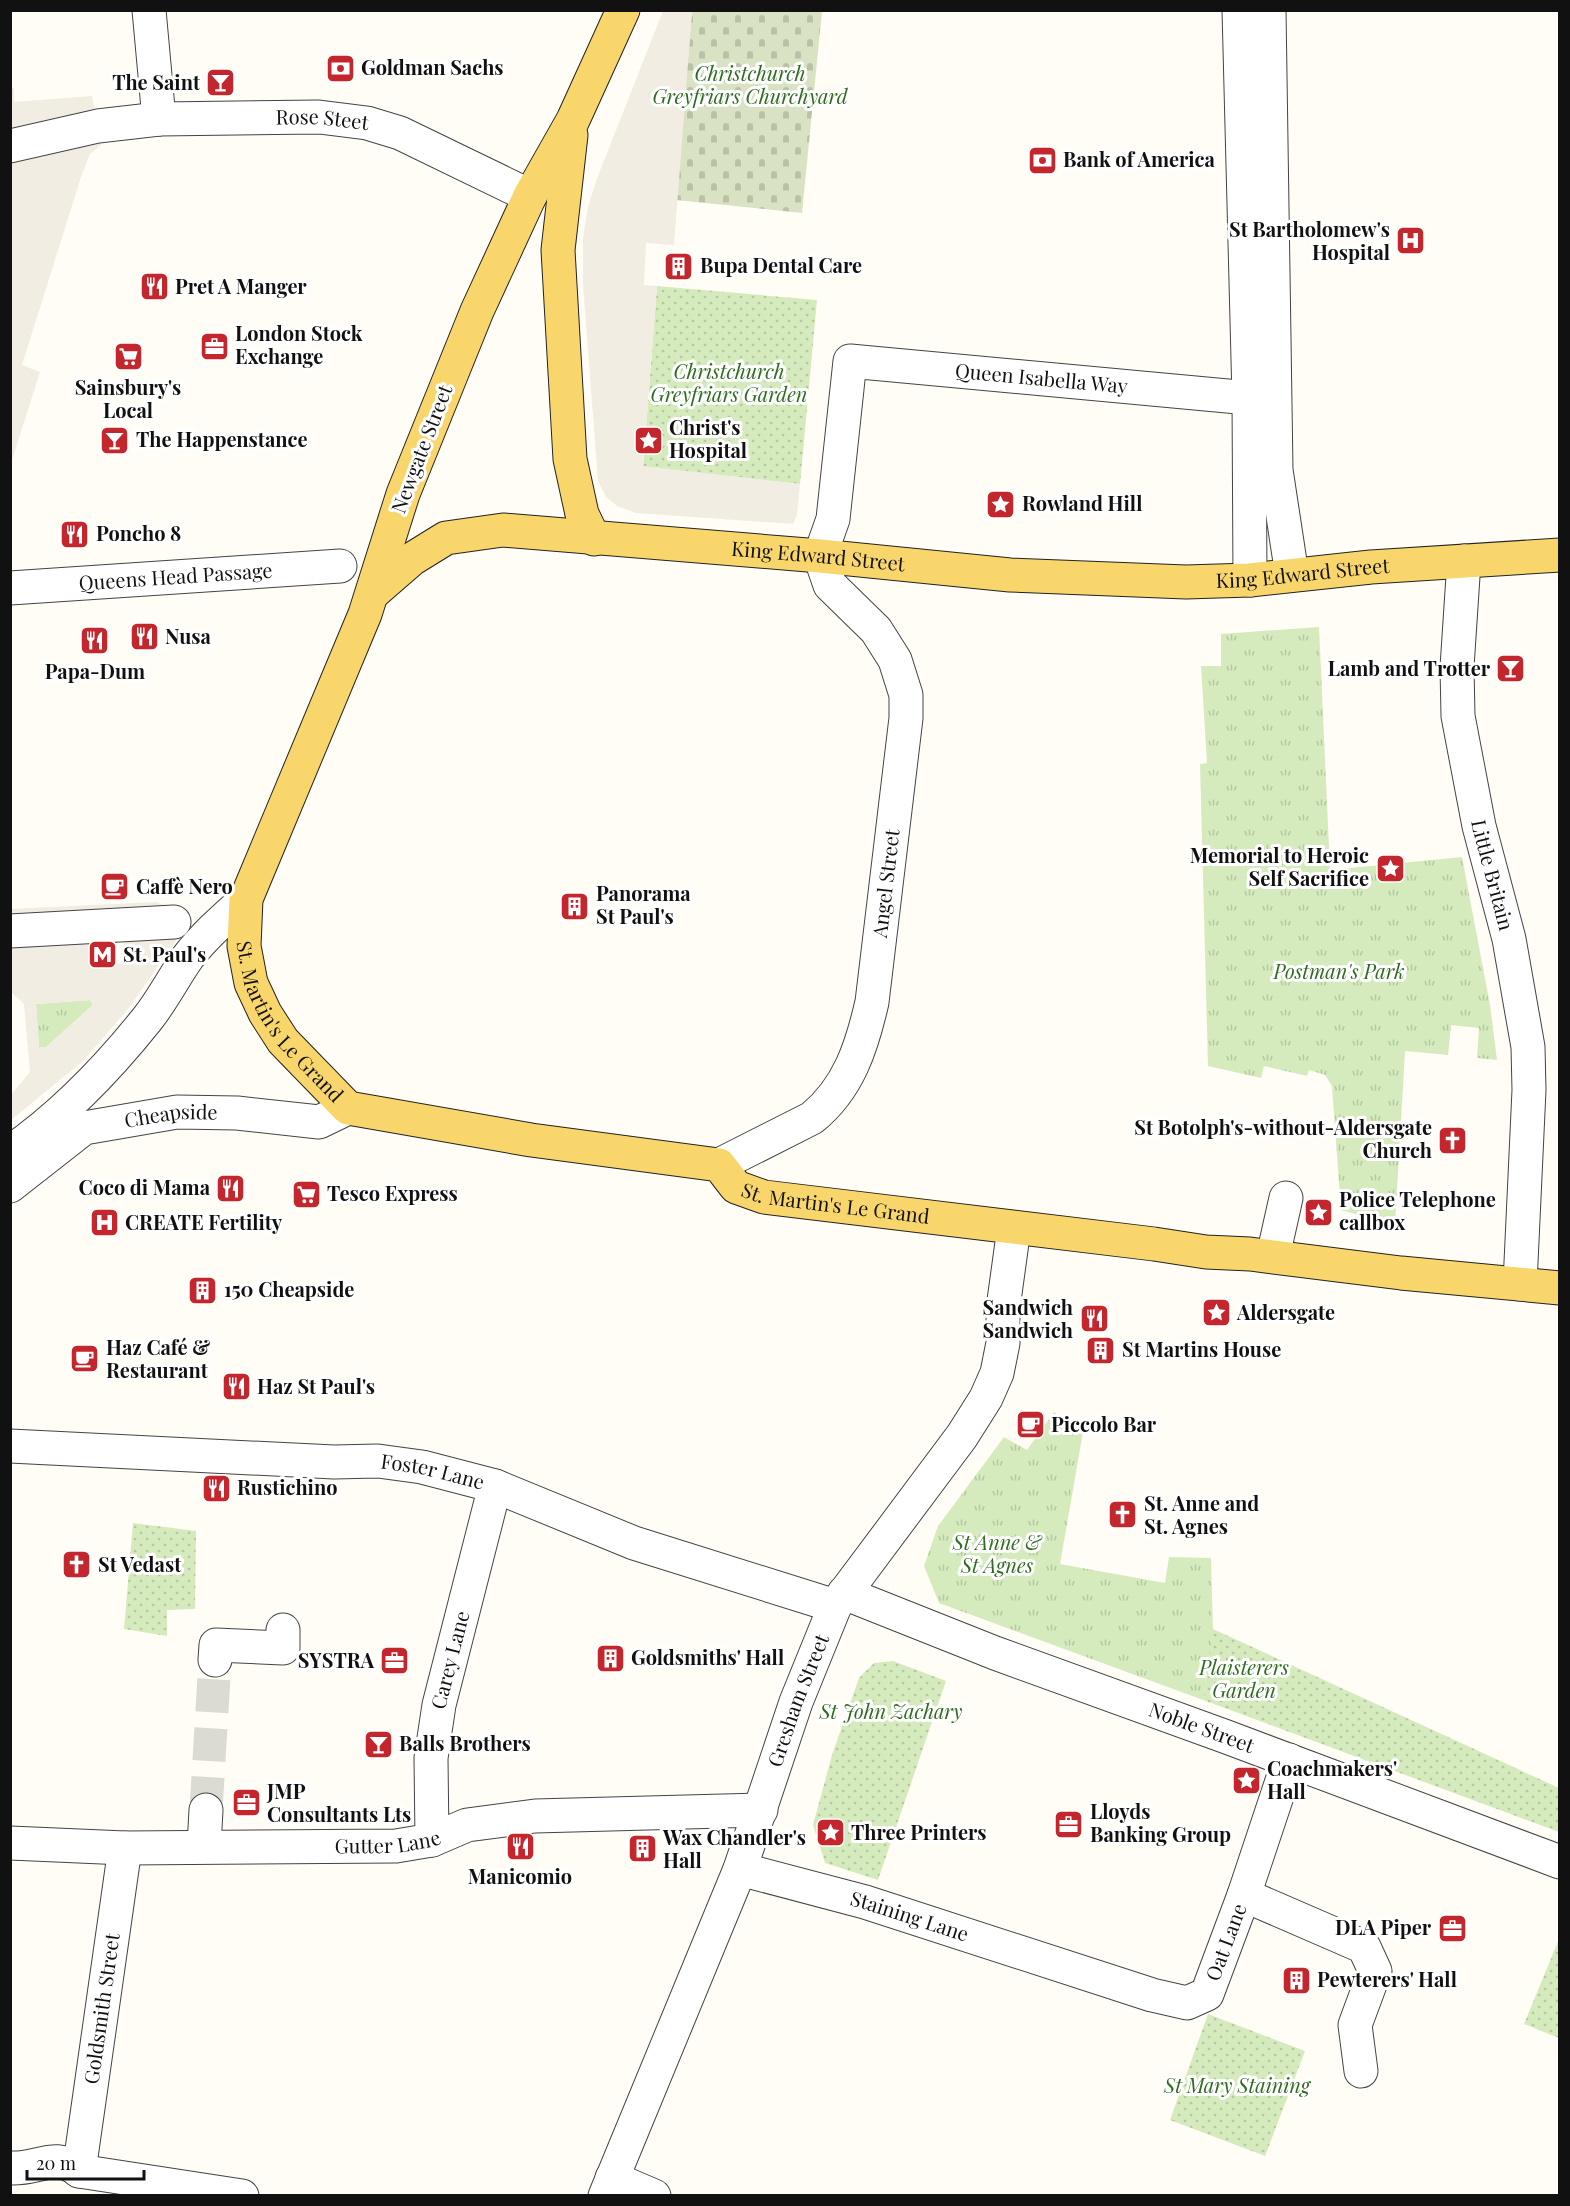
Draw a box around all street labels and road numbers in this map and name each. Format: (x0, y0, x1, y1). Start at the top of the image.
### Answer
street label: Rose Steet (276, 102, 371, 135)
street label: Queen Isabella Way (954, 356, 1129, 399)
street label: Newgate Street (384, 380, 458, 516)
street label: King Edward Street (730, 534, 907, 577)
street label: King Edward Street (1215, 551, 1391, 593)
street label: Queens Head Passage (78, 556, 273, 595)
street label: Little Britain (1466, 817, 1521, 933)
street label: Angel Street (865, 826, 905, 940)
street label: St. Martin's Le Grand (231, 938, 350, 1108)
street label: Cheapside (122, 1097, 218, 1133)
street label: St. Martin's Le Grand (738, 1175, 932, 1229)
street label: Foster Lane (379, 1447, 488, 1495)
street label: Carey Lane (424, 1608, 475, 1712)
street label: Gresham Street (760, 1629, 835, 1770)
street label: Noble Street (1145, 1695, 1259, 1758)
street label: Gutter Lane (335, 1823, 445, 1858)
street label: Staining Lane (848, 1884, 972, 1947)
street label: Oat Lane (1198, 1899, 1252, 1984)
street label: Goldsmith Street (77, 1930, 125, 2086)

